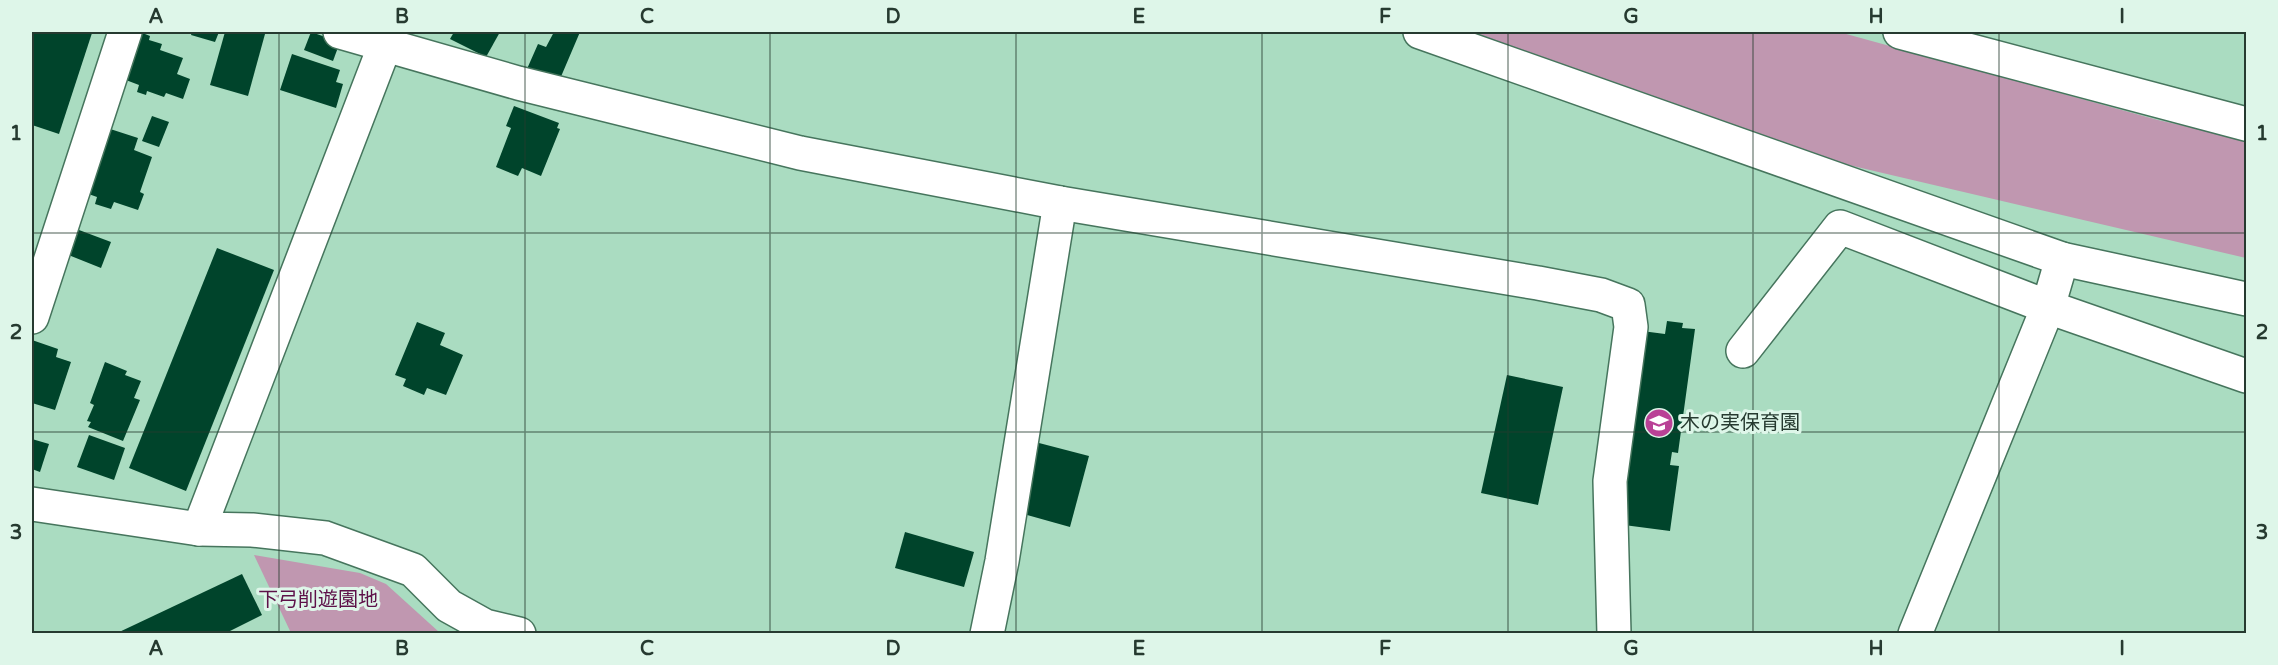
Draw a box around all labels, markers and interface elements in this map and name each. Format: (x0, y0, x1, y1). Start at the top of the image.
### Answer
text: A (149, 5, 164, 29)
text: B (395, 5, 409, 29)
text: C (640, 5, 654, 29)
text: D (885, 5, 901, 29)
text: E (1133, 5, 1146, 29)
text: F (1379, 5, 1391, 29)
text: G (1623, 5, 1639, 29)
text: H (1868, 5, 1884, 29)
text: I (2119, 5, 2125, 29)
text: 1 (10, 122, 22, 146)
text: 1 (2256, 122, 2268, 146)
text: 2 (10, 321, 22, 345)
text: 2 (2256, 321, 2268, 345)
school or university icon: 木の実保育園 (1643, 407, 1675, 439)
place label: 木の実保育園 (1680, 411, 1800, 435)
text: 3 (10, 521, 22, 545)
text: 3 (2256, 521, 2268, 545)
park label: 下弓削遊園地 (258, 588, 378, 612)
text: A (149, 637, 164, 661)
text: B (395, 637, 409, 661)
text: C (640, 637, 654, 661)
text: D (885, 637, 901, 661)
text: E (1133, 637, 1146, 661)
text: F (1379, 637, 1391, 661)
text: G (1623, 637, 1639, 661)
text: H (1868, 637, 1884, 661)
text: I (2119, 637, 2125, 661)

